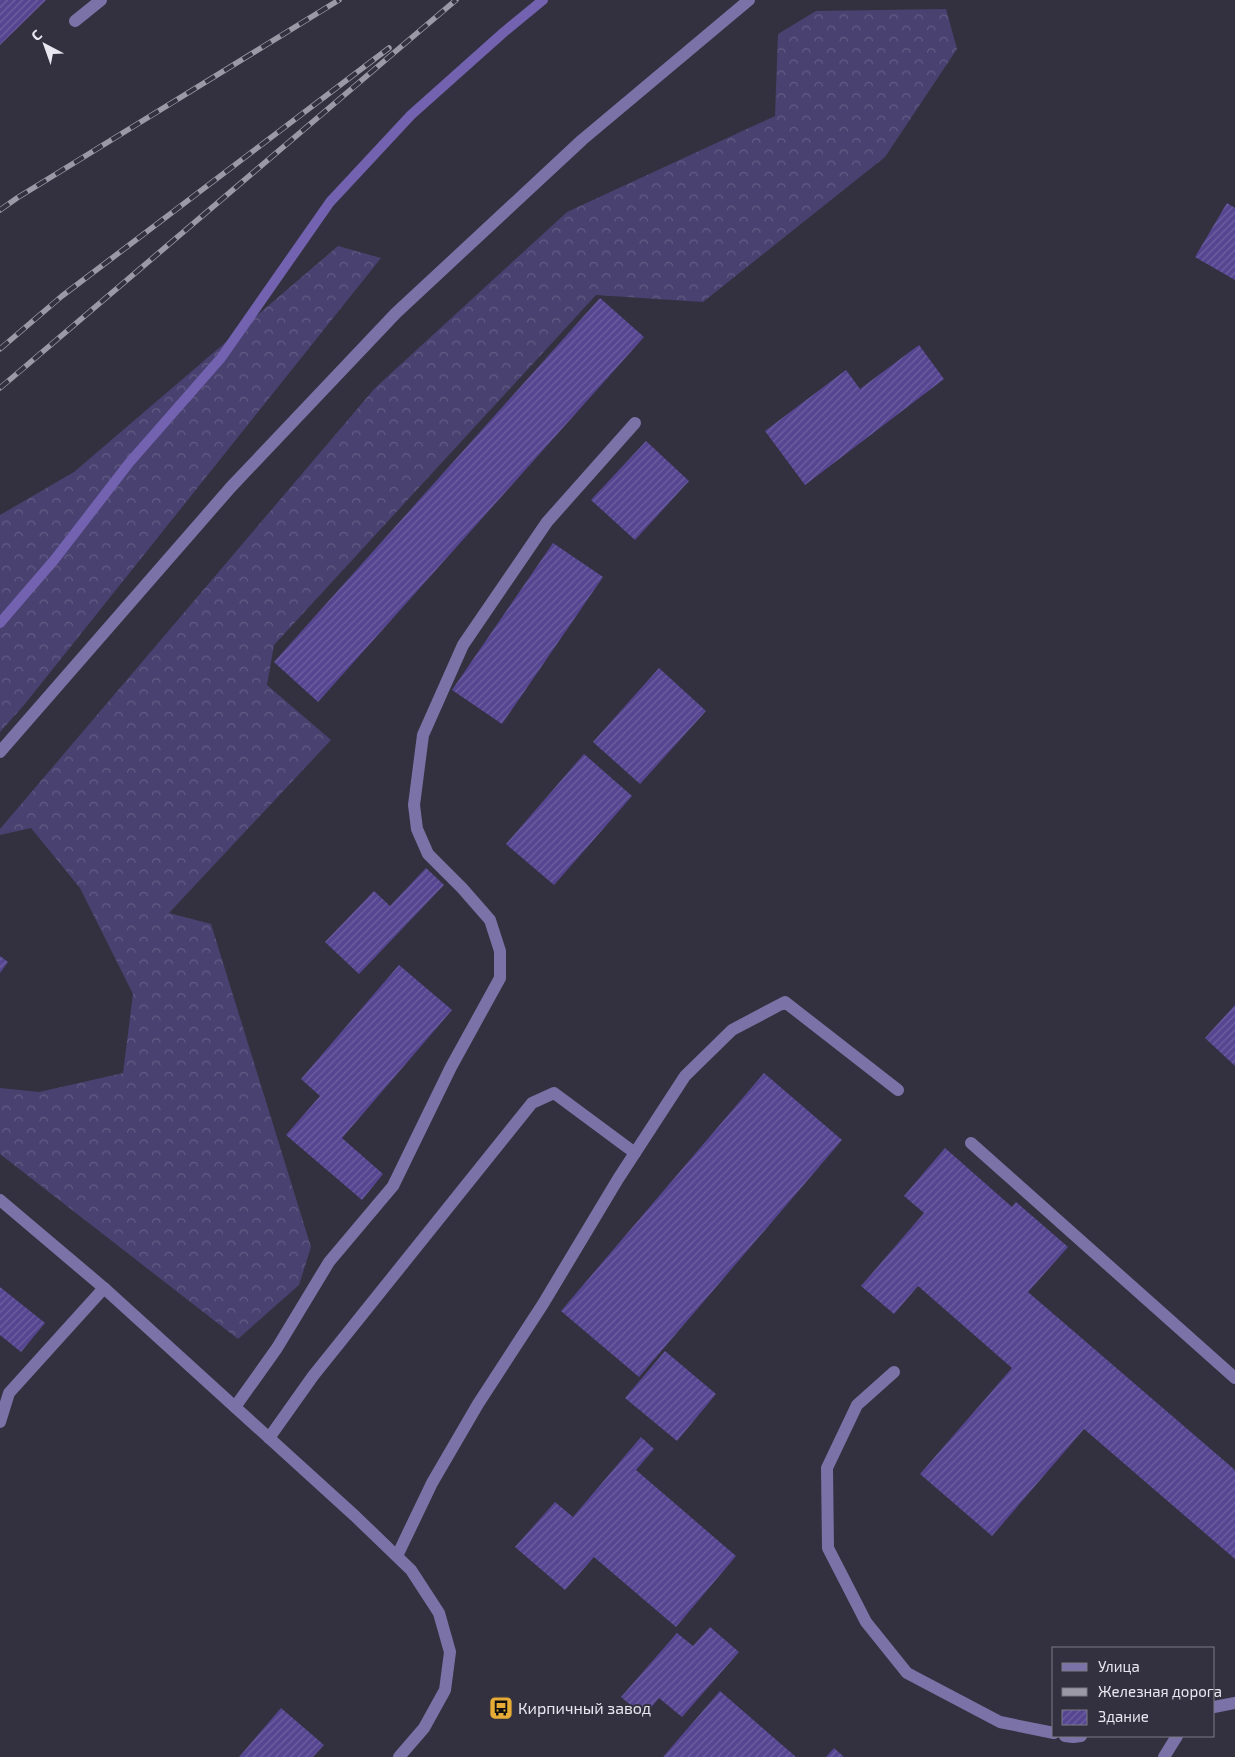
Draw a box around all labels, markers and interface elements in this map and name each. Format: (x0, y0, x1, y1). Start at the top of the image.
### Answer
north arrow (20, 20, 70, 70)
text: С (27, 26, 45, 44)
legend (1052, 1647, 1215, 1737)
text: Улица (1098, 1657, 1140, 1675)
text: Железная дорога (1098, 1682, 1222, 1700)
bus stop icon: Кирпичный завод (488, 1695, 514, 1721)
place label: Кирпичный завод (518, 1698, 651, 1717)
text: Здание (1098, 1707, 1149, 1725)

